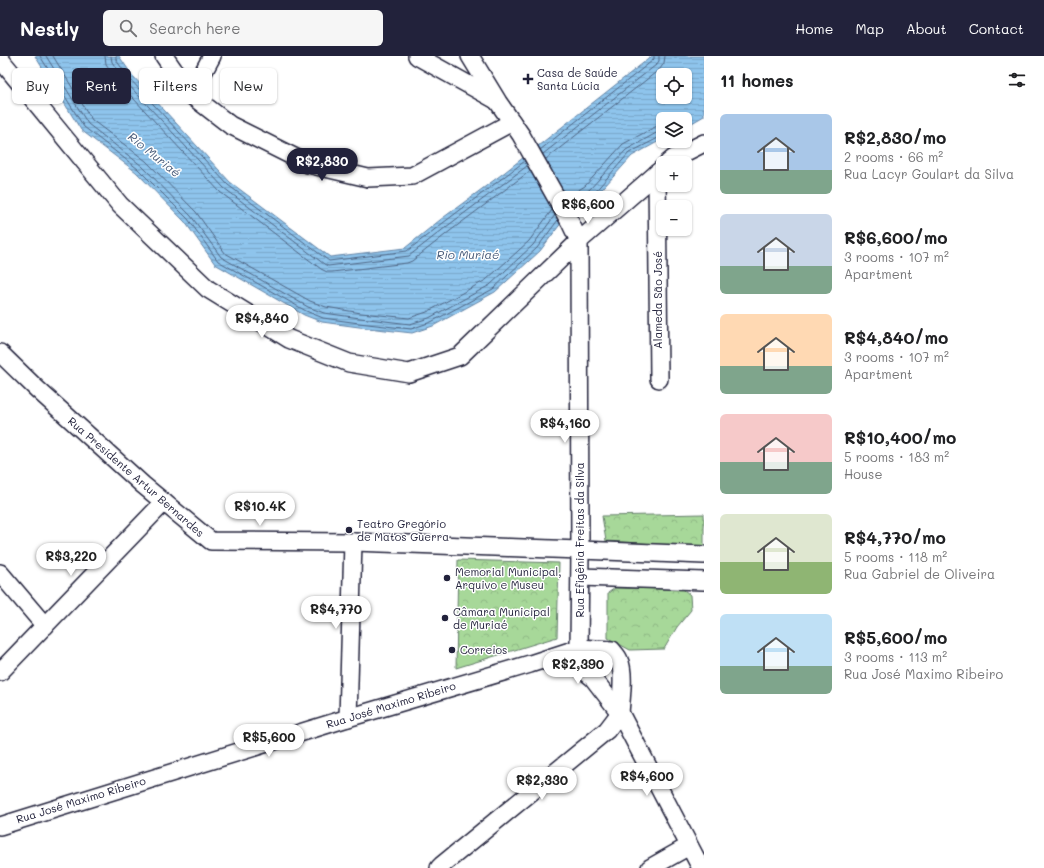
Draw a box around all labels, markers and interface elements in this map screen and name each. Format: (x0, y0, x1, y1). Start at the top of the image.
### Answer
search box (103, 10, 383, 46)
text: Nestly (20, 16, 79, 41)
icon: search (117, 17, 139, 39)
text: Search here (149, 18, 240, 38)
text: Home (795, 19, 833, 38)
text: Map (855, 19, 884, 38)
text: About (906, 19, 947, 38)
text: Contact (969, 19, 1024, 38)
place label: Casa de Saúde Santa Lúcia (537, 65, 618, 93)
chip: Buy (12, 68, 64, 104)
chip: Rent (72, 68, 131, 104)
chip: Filters (139, 68, 212, 104)
chip: New (220, 68, 277, 104)
map controls (656, 68, 692, 236)
button: locate (656, 68, 692, 104)
text: 11 homes (720, 69, 794, 91)
icon: filters (1006, 69, 1028, 91)
marker: Casa de Saúde Santa Lúcia (522, 73, 534, 85)
button: layers (656, 112, 692, 148)
text: R$2,830/mo (844, 126, 946, 148)
water label: Rio Muriaé (125, 128, 184, 180)
icon: home (752, 130, 800, 178)
pin: R$2,830 (285, 148, 359, 182)
text: 2 rooms · 66 m² (844, 148, 943, 165)
text: R$2,830 (296, 152, 348, 169)
button: + (656, 156, 692, 192)
text: Rua Lacyr Goulart da Silva (844, 165, 1014, 182)
pin: R$6,600 (551, 191, 625, 225)
text: R$6,600 (561, 195, 615, 212)
button: − (656, 200, 692, 236)
text: R$6,600/mo (844, 226, 948, 248)
icon: home (752, 230, 800, 278)
water label: Rio Muriaé (436, 246, 500, 262)
text: 3 rooms · 107 m² (844, 248, 949, 265)
street label: Alameda São José (650, 251, 665, 349)
text: Apartment (844, 265, 913, 282)
pin: R$4,840 (225, 305, 299, 339)
text: R$4,840 (235, 309, 289, 326)
text: R$4,840/mo (844, 326, 948, 348)
icon: home (752, 330, 800, 378)
text: 3 rooms · 107 m² (844, 348, 949, 365)
text: Apartment (844, 365, 913, 382)
pin: R$4,160 (528, 410, 602, 444)
street label: Rua Presidente Artur Bernardes (65, 413, 208, 540)
text: R$4,160 (539, 414, 591, 431)
text: R$10,400/mo (844, 426, 956, 448)
icon: home (752, 430, 800, 478)
text: 5 rooms · 183 m² (844, 448, 949, 465)
street label: Rua Efigênia Freitas da Silva (572, 462, 587, 618)
text: House (844, 465, 882, 482)
pin: R$10.4K (223, 493, 297, 527)
text: R$10.4K (234, 497, 286, 514)
place label: Teatro Gregório de Matos Guerra (357, 516, 449, 544)
marker: Teatro Gregório de Matos Guerra (344, 525, 354, 535)
text: R$4,770/mo (844, 526, 946, 548)
icon: home (752, 530, 800, 578)
pin: R$3,220 (34, 543, 108, 577)
text: R$3,220 (45, 547, 97, 564)
text: 5 rooms · 118 m² (844, 548, 947, 565)
place label: Memorial Municipal, Arquivo e Museu (455, 564, 562, 592)
text: Rua Gabriel de Oliveira (844, 565, 995, 582)
marker: Memorial Municipal, Arquivo e Museu (442, 573, 452, 583)
pin: R$4,770 (299, 596, 373, 630)
text: R$4,770 (310, 600, 362, 617)
place label: Câmara Municipal de Muriaé (453, 604, 550, 632)
marker: Câmara Municipal de Muriaé (440, 613, 450, 623)
text: R$5,600/mo (844, 626, 947, 648)
icon: home (752, 630, 800, 678)
place label: Correios (460, 642, 507, 657)
marker: Correios (447, 645, 457, 655)
text: 3 rooms · 113 m² (844, 648, 947, 665)
pin: R$2,390 (541, 651, 615, 685)
text: R$2,390 (552, 655, 604, 672)
text: Rua José Maximo Ribeiro (844, 665, 1003, 682)
street label: Rua José Maximo Ribeiro (324, 678, 458, 731)
pin: R$5,600 (232, 724, 306, 758)
text: R$5,600 (242, 728, 296, 745)
pin: R$4,600 (610, 763, 684, 797)
pin: R$2,330 (505, 767, 579, 801)
text: R$4,600 (620, 767, 674, 784)
text: R$2,330 (516, 771, 568, 788)
street label: Rua José Maximo Ribeiro (14, 773, 148, 826)

